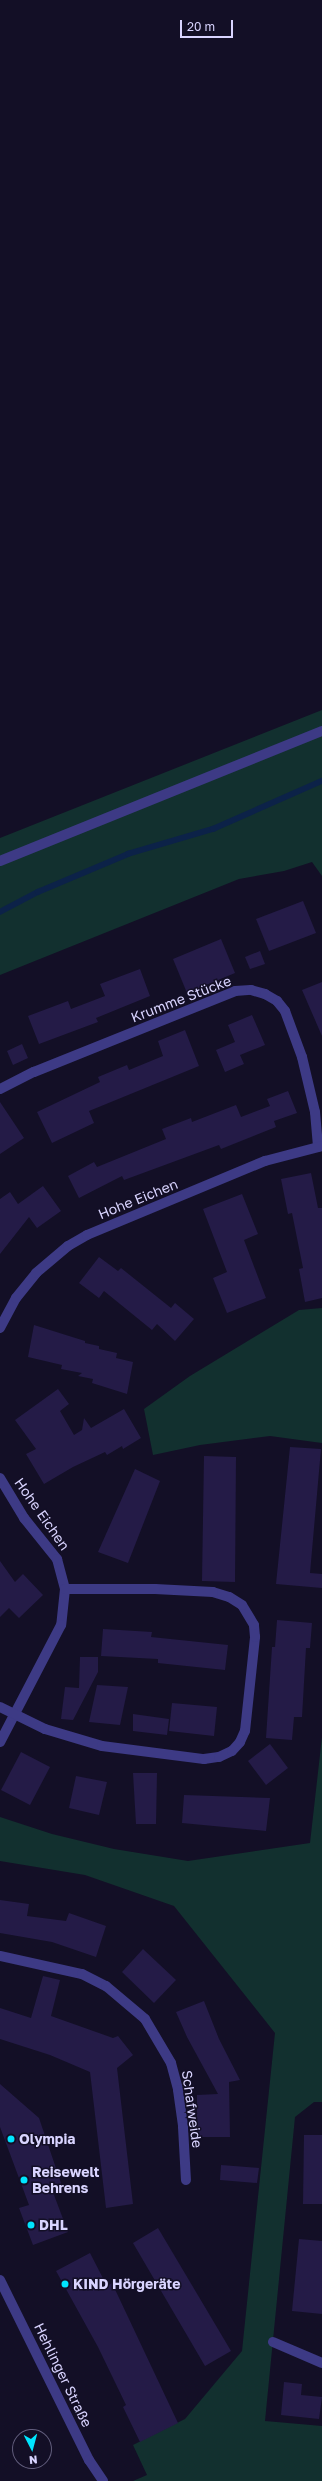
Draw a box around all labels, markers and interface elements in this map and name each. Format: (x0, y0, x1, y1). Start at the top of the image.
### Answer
scale bar (182, 12, 235, 38)
text: 20 m (187, 19, 215, 34)
street label: Krumme Stücke (128, 972, 234, 1026)
street label: Hohe Eichen (96, 1175, 180, 1223)
street label: Hohe Eichen (11, 1475, 73, 1553)
street label: Schafweide (178, 2069, 206, 2149)
place label: Olympia (19, 2131, 75, 2147)
marker: Olympia (6, 2134, 16, 2144)
place label: Reisewelt Behrens (32, 2164, 99, 2196)
marker: Reisewelt Behrens (19, 2175, 29, 2185)
place label: DHL (39, 2217, 68, 2233)
marker: DHL (26, 2220, 36, 2230)
place label: KIND Hörgeräte (73, 2276, 180, 2292)
marker: KIND Hörgeräte (60, 2279, 70, 2289)
street label: Hehlinger Straße (31, 2320, 95, 2430)
north arrow (12, 2429, 52, 2469)
text: N (28, 2454, 38, 2467)

